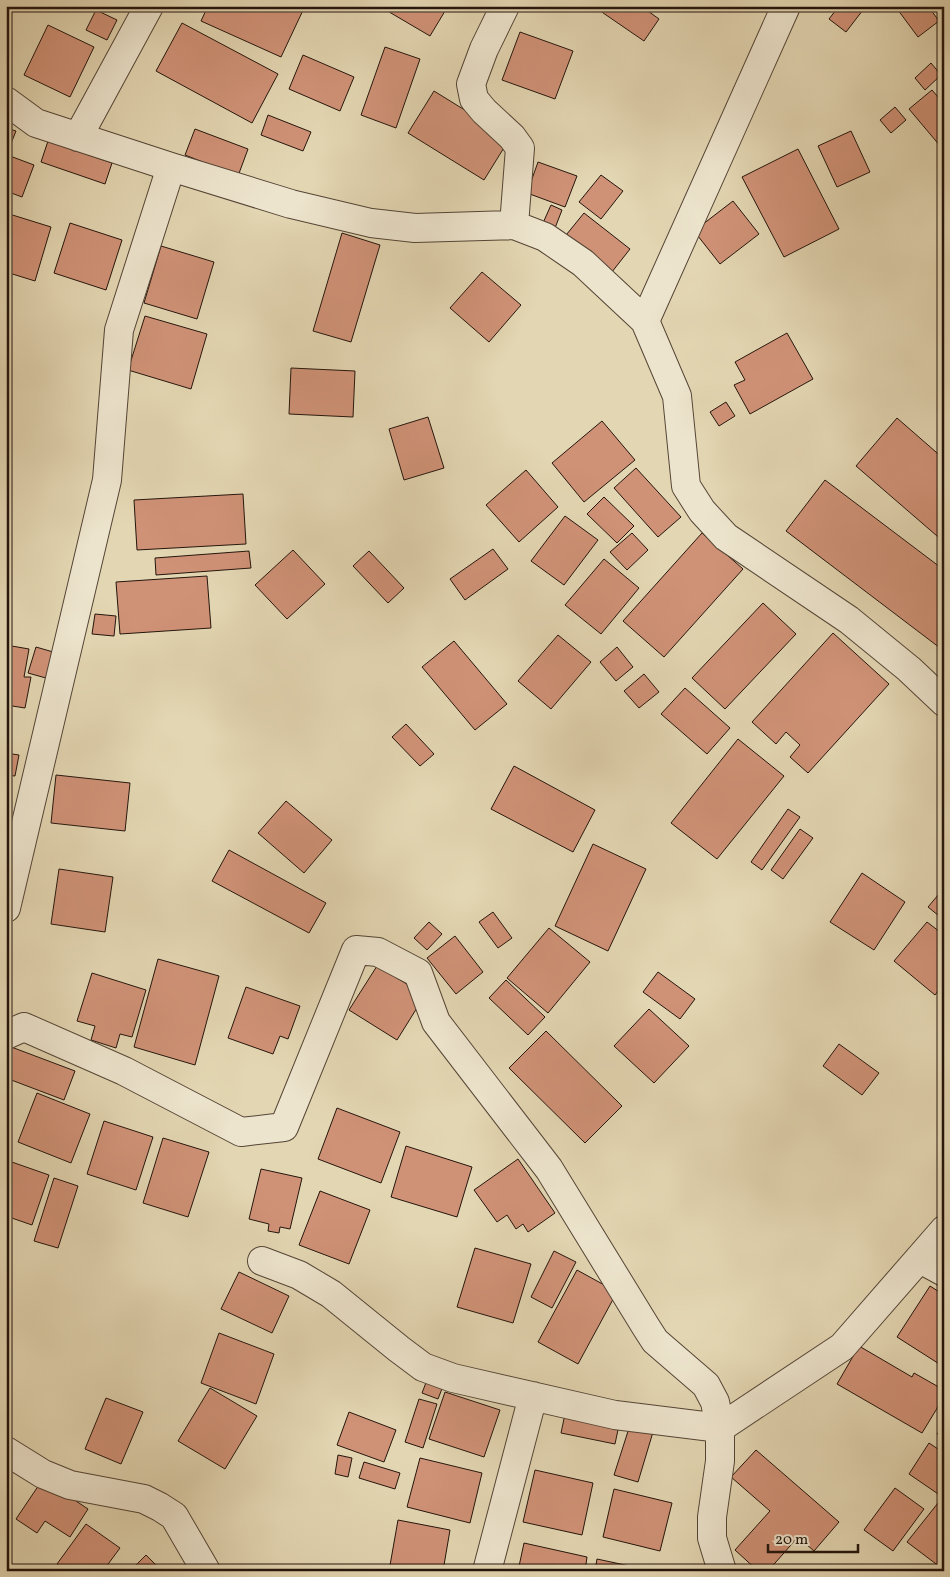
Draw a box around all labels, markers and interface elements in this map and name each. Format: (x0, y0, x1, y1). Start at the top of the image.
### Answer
scale bar (768, 1522, 858, 1554)
text: 20 m (775, 1530, 808, 1551)

